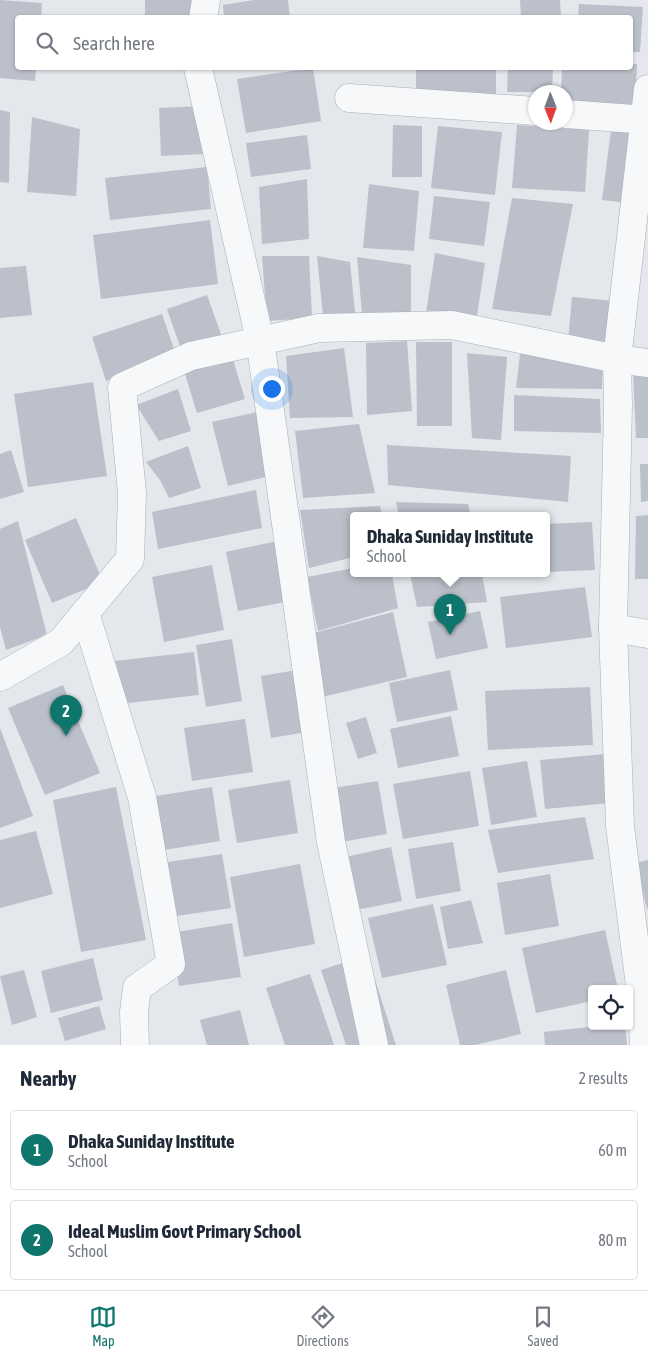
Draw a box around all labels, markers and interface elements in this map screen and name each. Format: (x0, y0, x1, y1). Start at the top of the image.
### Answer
search box (15, 15, 633, 70)
icon: search (33, 29, 61, 57)
text: Search here (73, 32, 155, 54)
north arrow (528, 85, 573, 130)
your location (259, 376, 285, 402)
popup (350, 512, 550, 577)
text: Dhaka Suniday Institute (367, 525, 533, 547)
text: School (367, 547, 406, 565)
pin: 1 (434, 594, 466, 635)
pin: 2 (50, 695, 82, 736)
map controls (588, 985, 633, 1030)
button: locate (588, 985, 633, 1030)
text: Nearby (20, 1066, 76, 1090)
text: 2 results (578, 1069, 628, 1087)
text: Dhaka Suniday Institute (68, 1130, 235, 1152)
text: 1 (33, 1141, 41, 1159)
text: 60 m (598, 1141, 627, 1159)
text: School (68, 1152, 108, 1170)
text: Ideal Muslim Govt Primary School (68, 1220, 301, 1242)
text: 2 (33, 1231, 41, 1249)
text: 80 m (598, 1231, 627, 1249)
text: School (68, 1242, 108, 1260)
tab: Map (89, 1303, 117, 1349)
tab: Directions (296, 1303, 349, 1349)
tab: Saved (528, 1303, 559, 1349)

